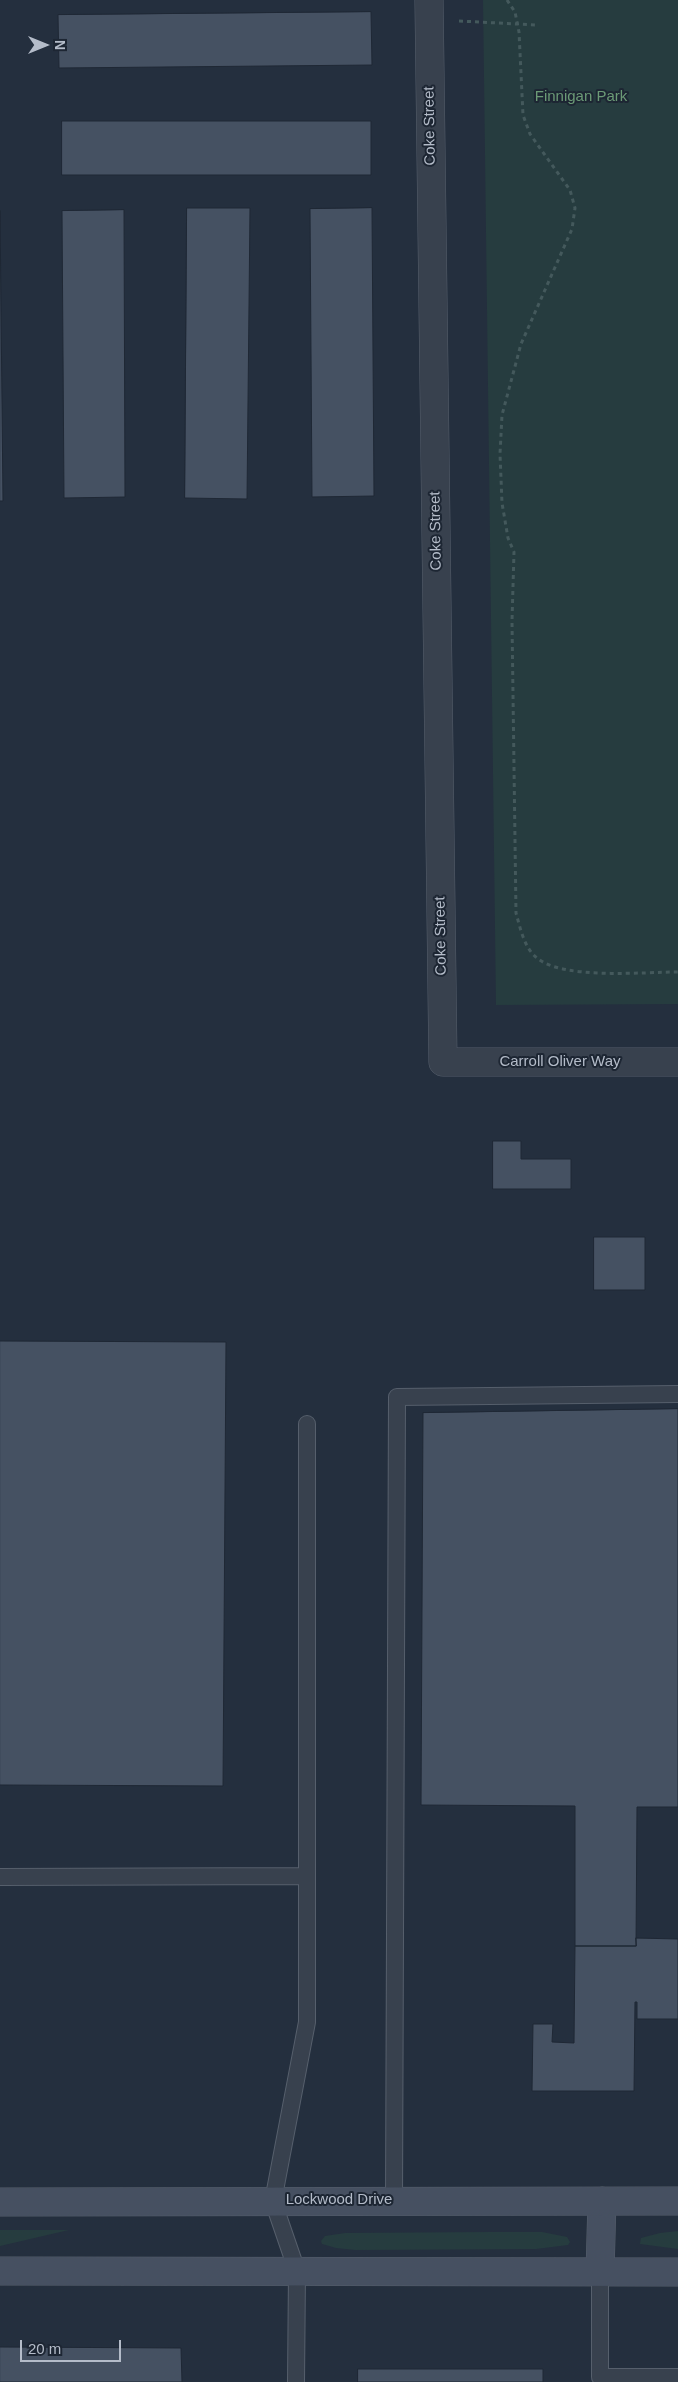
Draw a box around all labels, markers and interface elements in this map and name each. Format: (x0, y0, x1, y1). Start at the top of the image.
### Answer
north arrow (20, 20, 70, 70)
text: N (52, 40, 68, 50)
street label: Coke Street (420, 86, 440, 166)
park label: Finnigan Park (535, 88, 627, 106)
street label: Coke Street (426, 491, 446, 571)
street label: Coke Street (431, 896, 451, 976)
street label: Carroll Oliver Way (499, 1053, 621, 1071)
street label: Lockwood Drive (286, 2191, 392, 2209)
scale bar (22, 2330, 124, 2362)
text: 20 m (28, 2340, 61, 2357)

